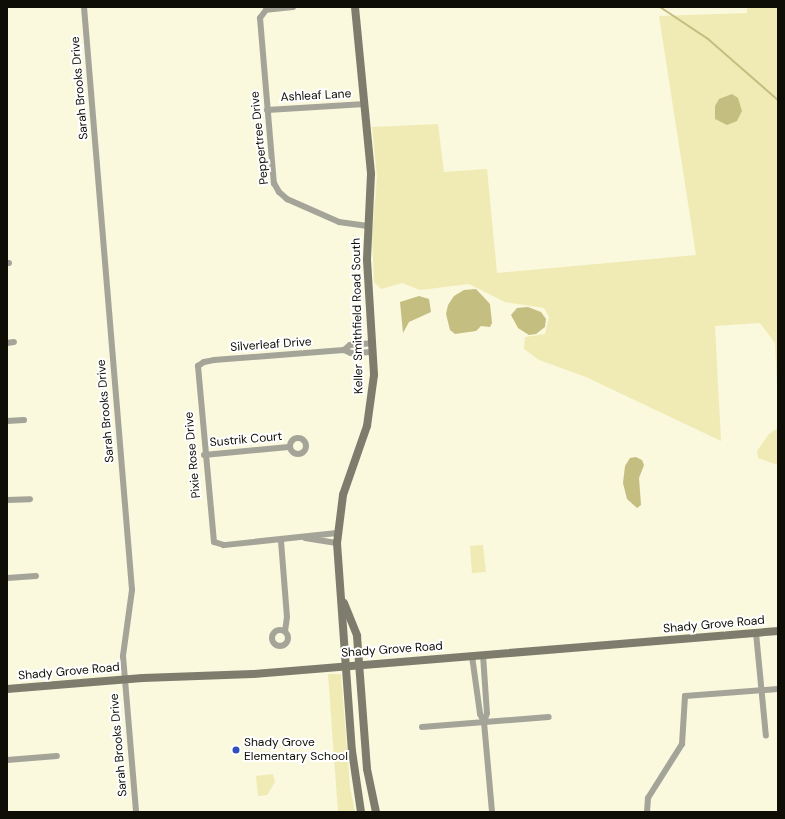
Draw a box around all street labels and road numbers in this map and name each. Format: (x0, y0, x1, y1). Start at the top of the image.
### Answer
street label: Sarah Brooks Drive (68, 36, 92, 140)
street label: Ashleaf Lane (280, 87, 352, 105)
street label: Peppertree Drive (248, 91, 272, 185)
street label: Keller Smithfield Road South (349, 238, 367, 394)
street label: Silverleaf Drive (230, 335, 312, 355)
street label: Sarah Brooks Drive (94, 359, 118, 463)
street label: Pixie Rose Drive (182, 411, 204, 499)
street label: Sustrik Court (209, 430, 283, 450)
street label: Shady Grove Road (663, 613, 765, 637)
street label: Shady Grove Road (341, 639, 443, 661)
street label: Shady Grove Road (18, 660, 120, 684)
street label: Sarah Brooks Drive (107, 693, 131, 797)

